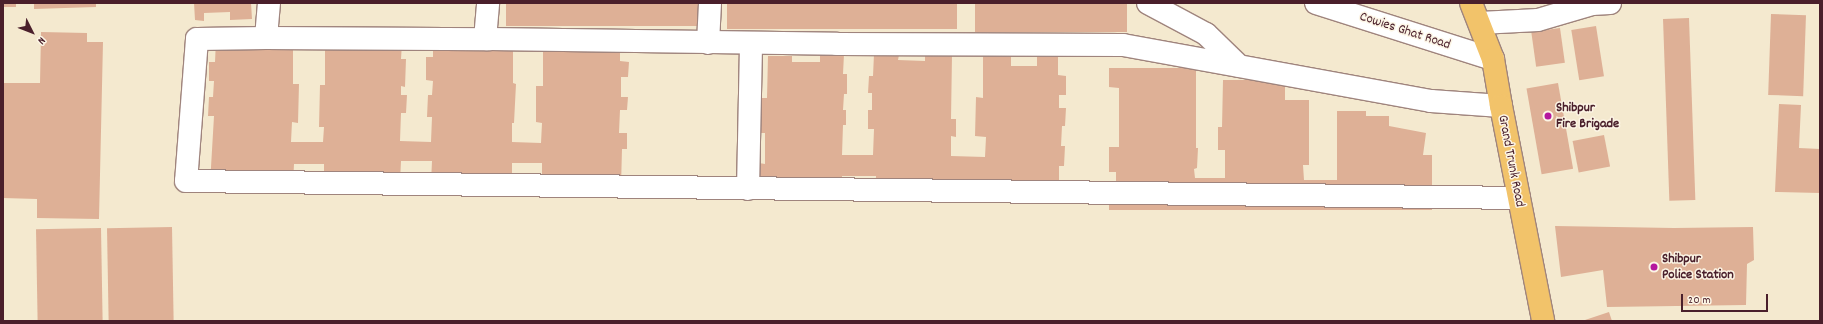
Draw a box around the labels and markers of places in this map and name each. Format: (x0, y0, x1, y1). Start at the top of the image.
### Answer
place label: Shibpur Fire Brigade (1556, 100, 1619, 132)
marker: Shibpur Fire Brigade (1543, 111, 1553, 121)
place label: Shibpur Police Station (1662, 251, 1734, 284)
marker: Shibpur Police Station (1649, 262, 1659, 272)

